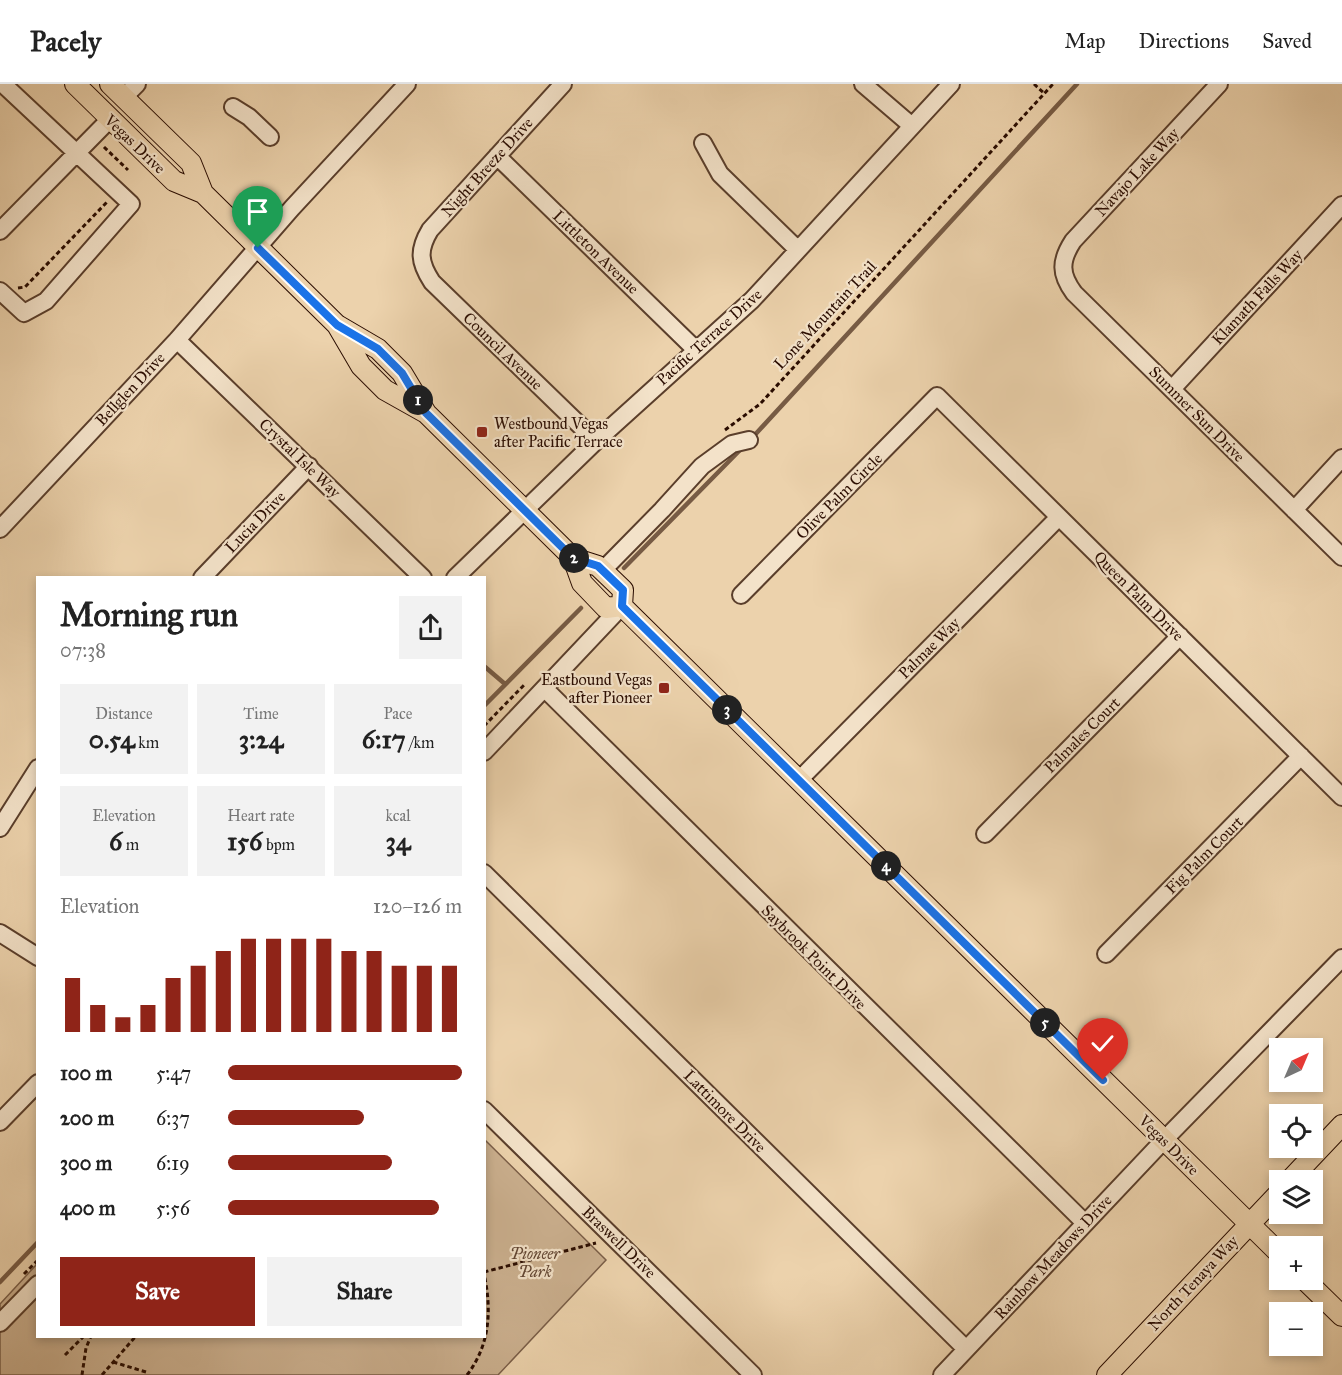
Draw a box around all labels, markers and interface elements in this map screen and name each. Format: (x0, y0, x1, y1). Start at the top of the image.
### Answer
text: Pacely (30, 24, 101, 59)
text: Map (1065, 28, 1106, 54)
text: Directions (1139, 28, 1229, 54)
text: Saved (1262, 28, 1312, 54)
street label: Vegas Drive (99, 110, 170, 179)
street label: Night Breeze Drive (437, 113, 538, 221)
street label: Navajo Lake Way (1091, 123, 1183, 220)
pin (232, 186, 283, 248)
icon: arrive (241, 195, 274, 228)
street label: Littleton Avenue (549, 206, 643, 298)
street label: Klamath Falls Way (1208, 245, 1307, 349)
street label: Lone Mountain Trail (770, 256, 881, 373)
street label: Pacific Terrace Drive (652, 284, 766, 389)
street label: Council Avenue (459, 308, 547, 394)
street label: Bellglen Drive (91, 348, 170, 430)
street label: Summer Sun Drive (1145, 362, 1249, 466)
pin: 1 (403, 385, 433, 415)
text: 1 (415, 390, 421, 409)
street label: Crystal Isle Way (255, 414, 345, 502)
place label: Westbound Vegas after Pacific Terrace (494, 414, 623, 451)
marker: Westbound Vegas after Pacific Terrace (475, 425, 489, 439)
street label: Olive Palm Circle (792, 449, 886, 543)
street label: Lucia Drive (221, 487, 289, 557)
pin: 2 (559, 543, 589, 573)
street label: Queen Palm Drive (1090, 547, 1188, 645)
text: 2 (570, 548, 578, 567)
text: Morning run (60, 595, 238, 635)
button: share (399, 596, 462, 659)
street label: Palmae Way (894, 613, 964, 683)
text: 07:38 (60, 638, 106, 662)
place label: Eastbound Vegas after Pioneer (541, 670, 652, 707)
marker: Eastbound Vegas after Pioneer (657, 681, 671, 695)
street label: Palmales Court (1040, 693, 1124, 777)
pin: 3 (712, 695, 742, 725)
text: 3 (724, 700, 730, 719)
text: Distance (95, 704, 153, 723)
text: Time (243, 704, 279, 723)
text: Pace (383, 704, 413, 723)
text: 0.54 (89, 723, 135, 755)
text: 3:24 (239, 723, 283, 755)
text: 6:17 (362, 723, 406, 755)
text: km (135, 733, 159, 752)
text: /km (406, 733, 434, 752)
text: Elevation (92, 806, 156, 825)
text: Heart rate (227, 806, 295, 825)
text: kcal (385, 806, 411, 825)
street label: Fig Palm Court (1161, 812, 1248, 898)
text: 6 (109, 825, 122, 857)
text: 156 (227, 825, 262, 857)
text: 34 (386, 825, 410, 857)
text: m (122, 835, 139, 854)
text: bpm (262, 835, 295, 854)
pin: 4 (871, 851, 901, 881)
text: 4 (882, 856, 890, 875)
text: Elevation (60, 894, 139, 918)
text: 120–126 m (373, 894, 462, 918)
street label: Saybrook Point Drive (758, 901, 870, 1013)
pin: 5 (1030, 1008, 1060, 1038)
text: 5 (1041, 1013, 1049, 1032)
pin (1077, 1018, 1128, 1080)
icon: check (1086, 1027, 1119, 1060)
north arrow (1269, 1038, 1323, 1092)
map controls (1269, 1038, 1323, 1356)
text: 100 m (60, 1061, 112, 1085)
text: 5:47 (156, 1061, 191, 1085)
street label: Lattimore Drive (680, 1066, 770, 1156)
button: locate (1269, 1104, 1323, 1158)
text: 200 m (60, 1106, 114, 1130)
text: 6:37 (156, 1106, 190, 1130)
street label: Vegas Drive (1134, 1110, 1203, 1180)
text: 300 m (60, 1151, 112, 1175)
text: 6:19 (156, 1151, 190, 1175)
button: layers (1269, 1170, 1323, 1224)
street label: Rainbow Meadows Drive (990, 1190, 1116, 1323)
text: 400 m (60, 1196, 116, 1220)
text: 5:56 (156, 1196, 190, 1220)
street label: Braswell Drive (578, 1202, 660, 1282)
street label: North Tenaya Way (1144, 1231, 1242, 1334)
button: + (1269, 1236, 1323, 1290)
park label: Pioneer Park (510, 1244, 561, 1281)
button: Save (60, 1257, 255, 1326)
button: Share (267, 1257, 462, 1326)
button: − (1269, 1302, 1323, 1356)

